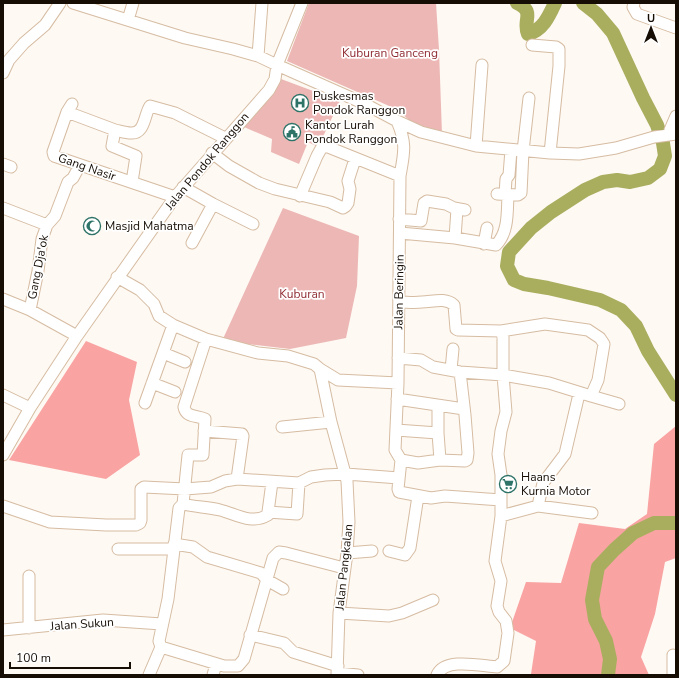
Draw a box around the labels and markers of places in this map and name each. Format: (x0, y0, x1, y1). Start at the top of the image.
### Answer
place label: Puskesmas Pondok Ranggon (313, 88, 405, 118)
hospital icon: Puskesmas Pondok Ranggon (290, 93, 310, 113)
place label: Kantor Lurah Pondok Ranggon (305, 117, 397, 147)
public building icon: Kantor Lurah Pondok Ranggon (282, 122, 302, 142)
mosque icon: Masjid Mahatma (82, 216, 102, 236)
place label: Masjid Mahatma (105, 218, 194, 234)
place label: Haans Kurnia Motor (521, 469, 591, 499)
supermarket icon: Haans Kurnia Motor (498, 474, 518, 494)

